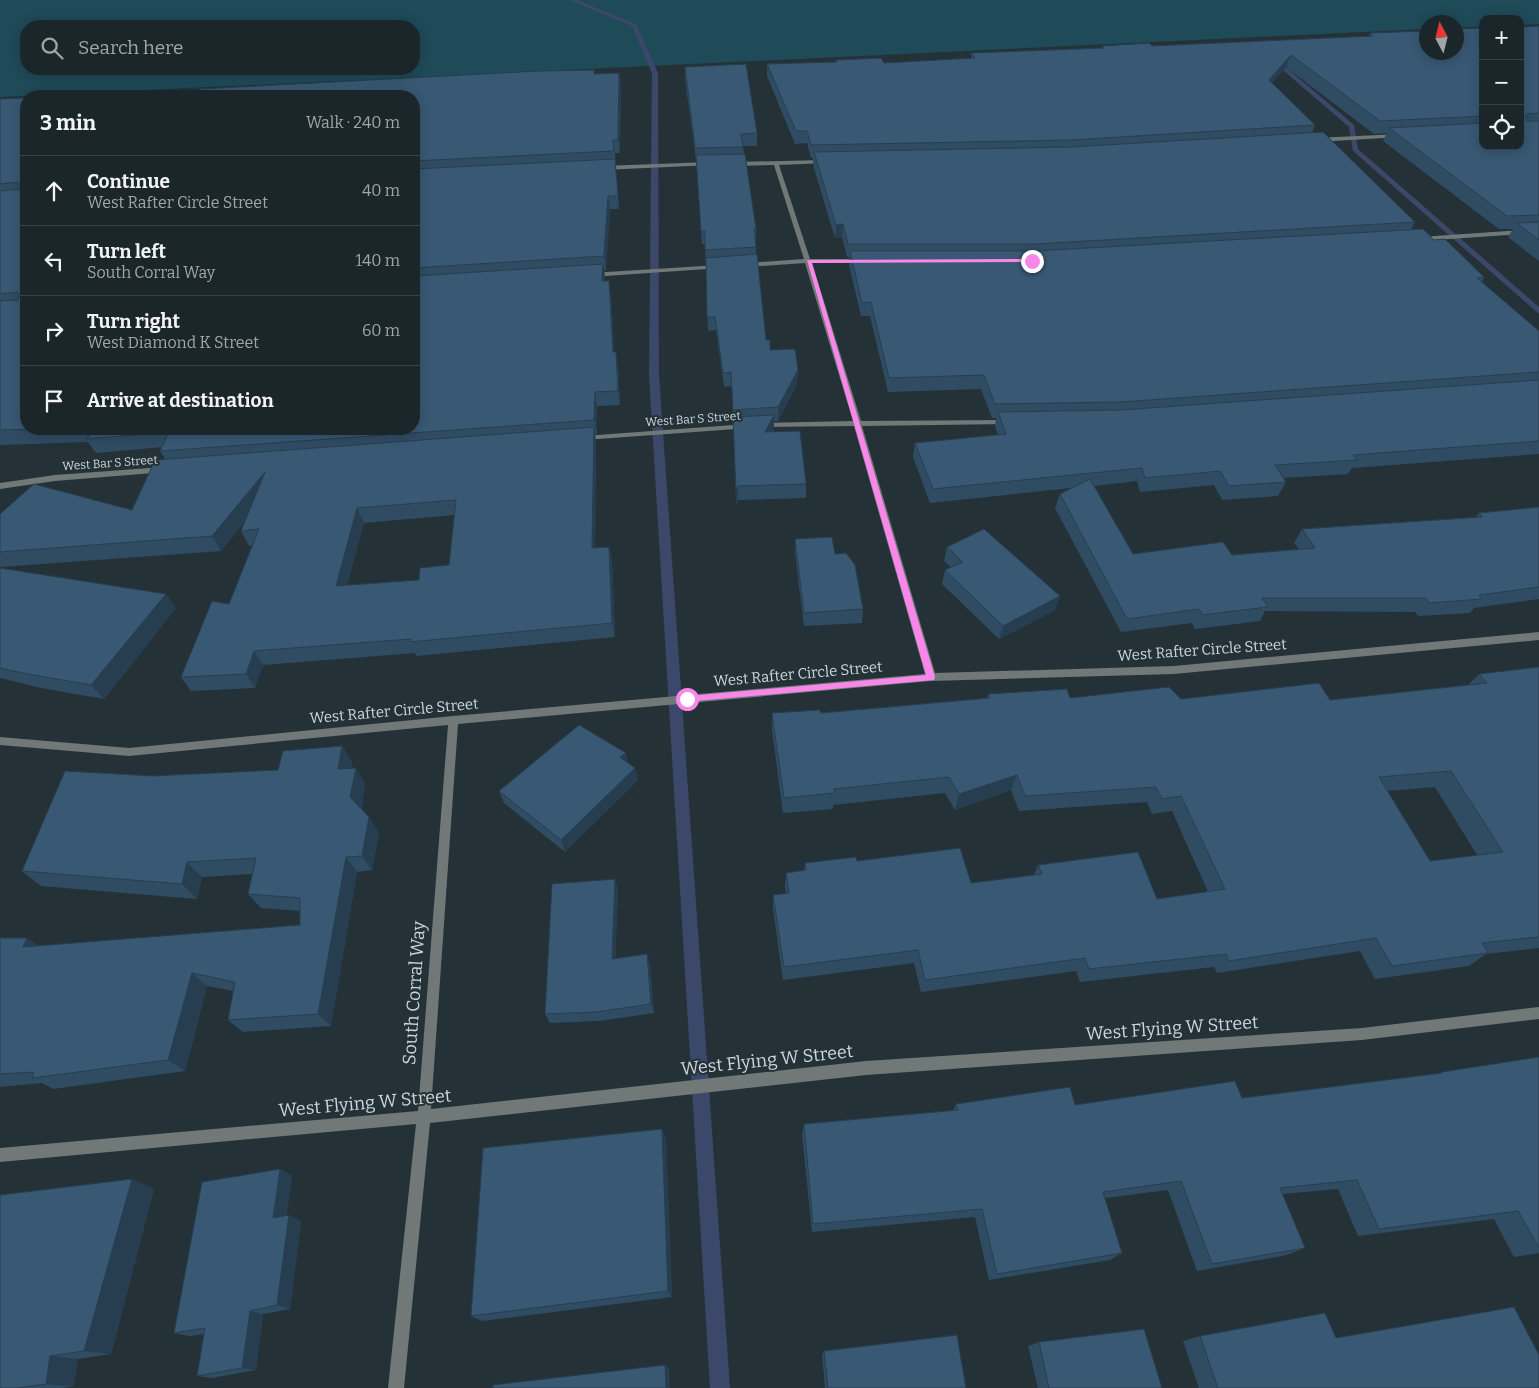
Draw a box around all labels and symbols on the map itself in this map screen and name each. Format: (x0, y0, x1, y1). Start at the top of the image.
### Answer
north arrow (1419, 15, 1464, 60)
route end (1021, 250, 1044, 273)
street label: West Bar S Street (645, 409, 742, 429)
street label: West Bar S Street (62, 453, 159, 473)
street label: West Rafter Circle Street (1117, 635, 1288, 665)
street label: West Rafter Circle Street (713, 658, 884, 690)
route start (676, 688, 699, 711)
street label: West Rafter Circle Street (309, 695, 480, 727)
street label: South Corral Way (398, 920, 430, 1066)
street label: West Flying W Street (1085, 1011, 1260, 1045)
street label: West Flying W Street (680, 1040, 855, 1080)
street label: West Flying W Street (278, 1084, 453, 1122)

